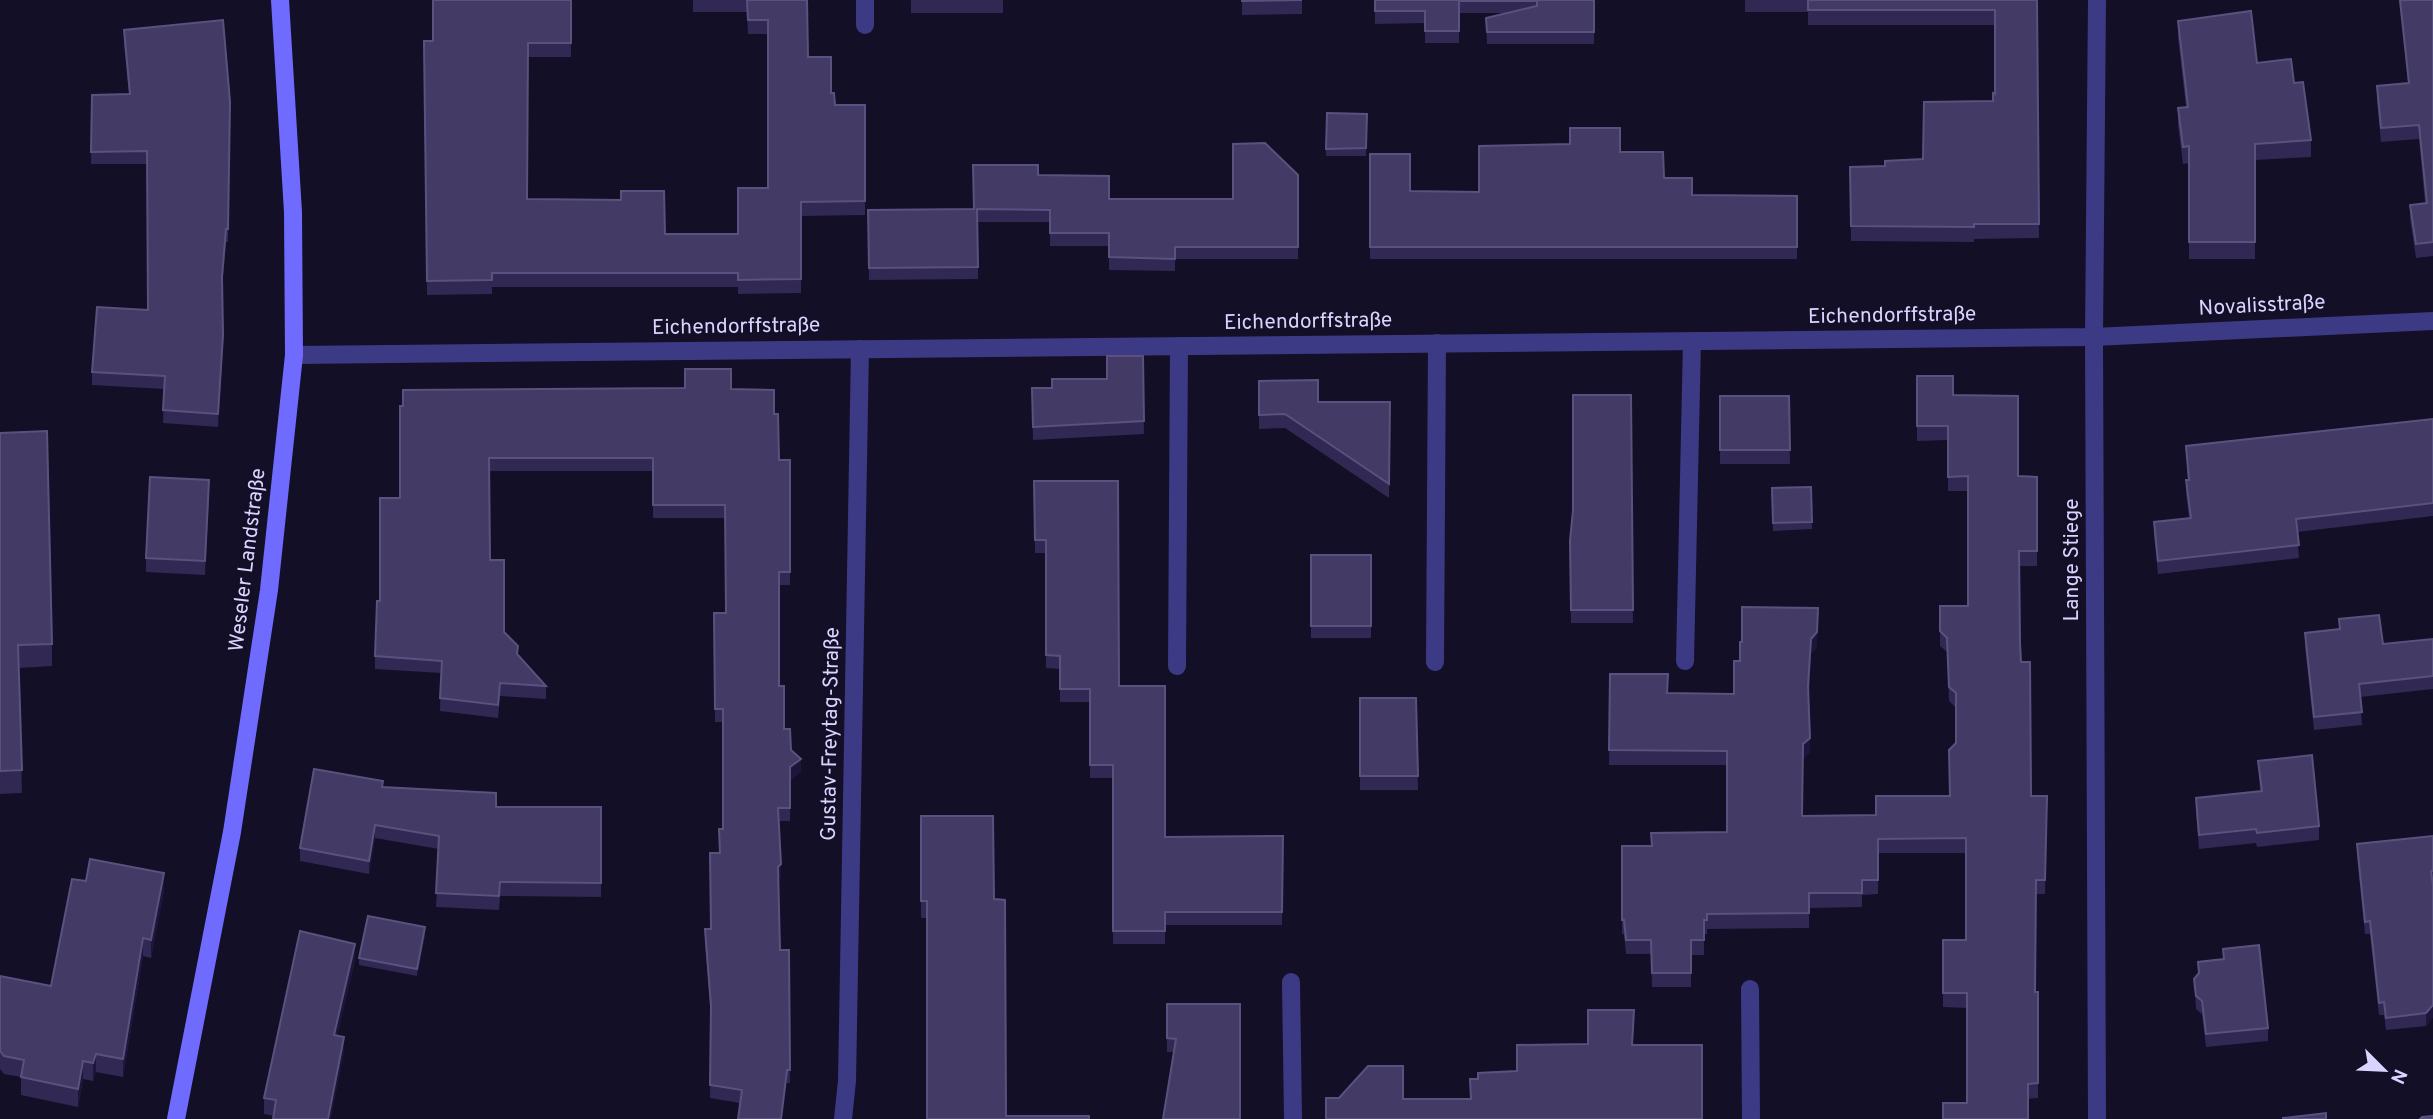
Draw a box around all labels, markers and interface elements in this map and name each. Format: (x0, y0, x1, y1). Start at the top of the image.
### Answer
street label: Novalisstraße (2198, 289, 2326, 323)
street label: Eichendorffstraße (1808, 301, 1976, 331)
street label: Eichendorffstraße (1224, 307, 1392, 337)
street label: Eichendorffstraße (652, 312, 820, 342)
street label: Weseler Landstraße (223, 467, 273, 653)
street label: Lange Stiege (2059, 498, 2086, 622)
street label: Gustav-Freytag-Straße (816, 627, 846, 841)
north arrow (2349, 1035, 2419, 1105)
text: N (2384, 1065, 2411, 1087)

